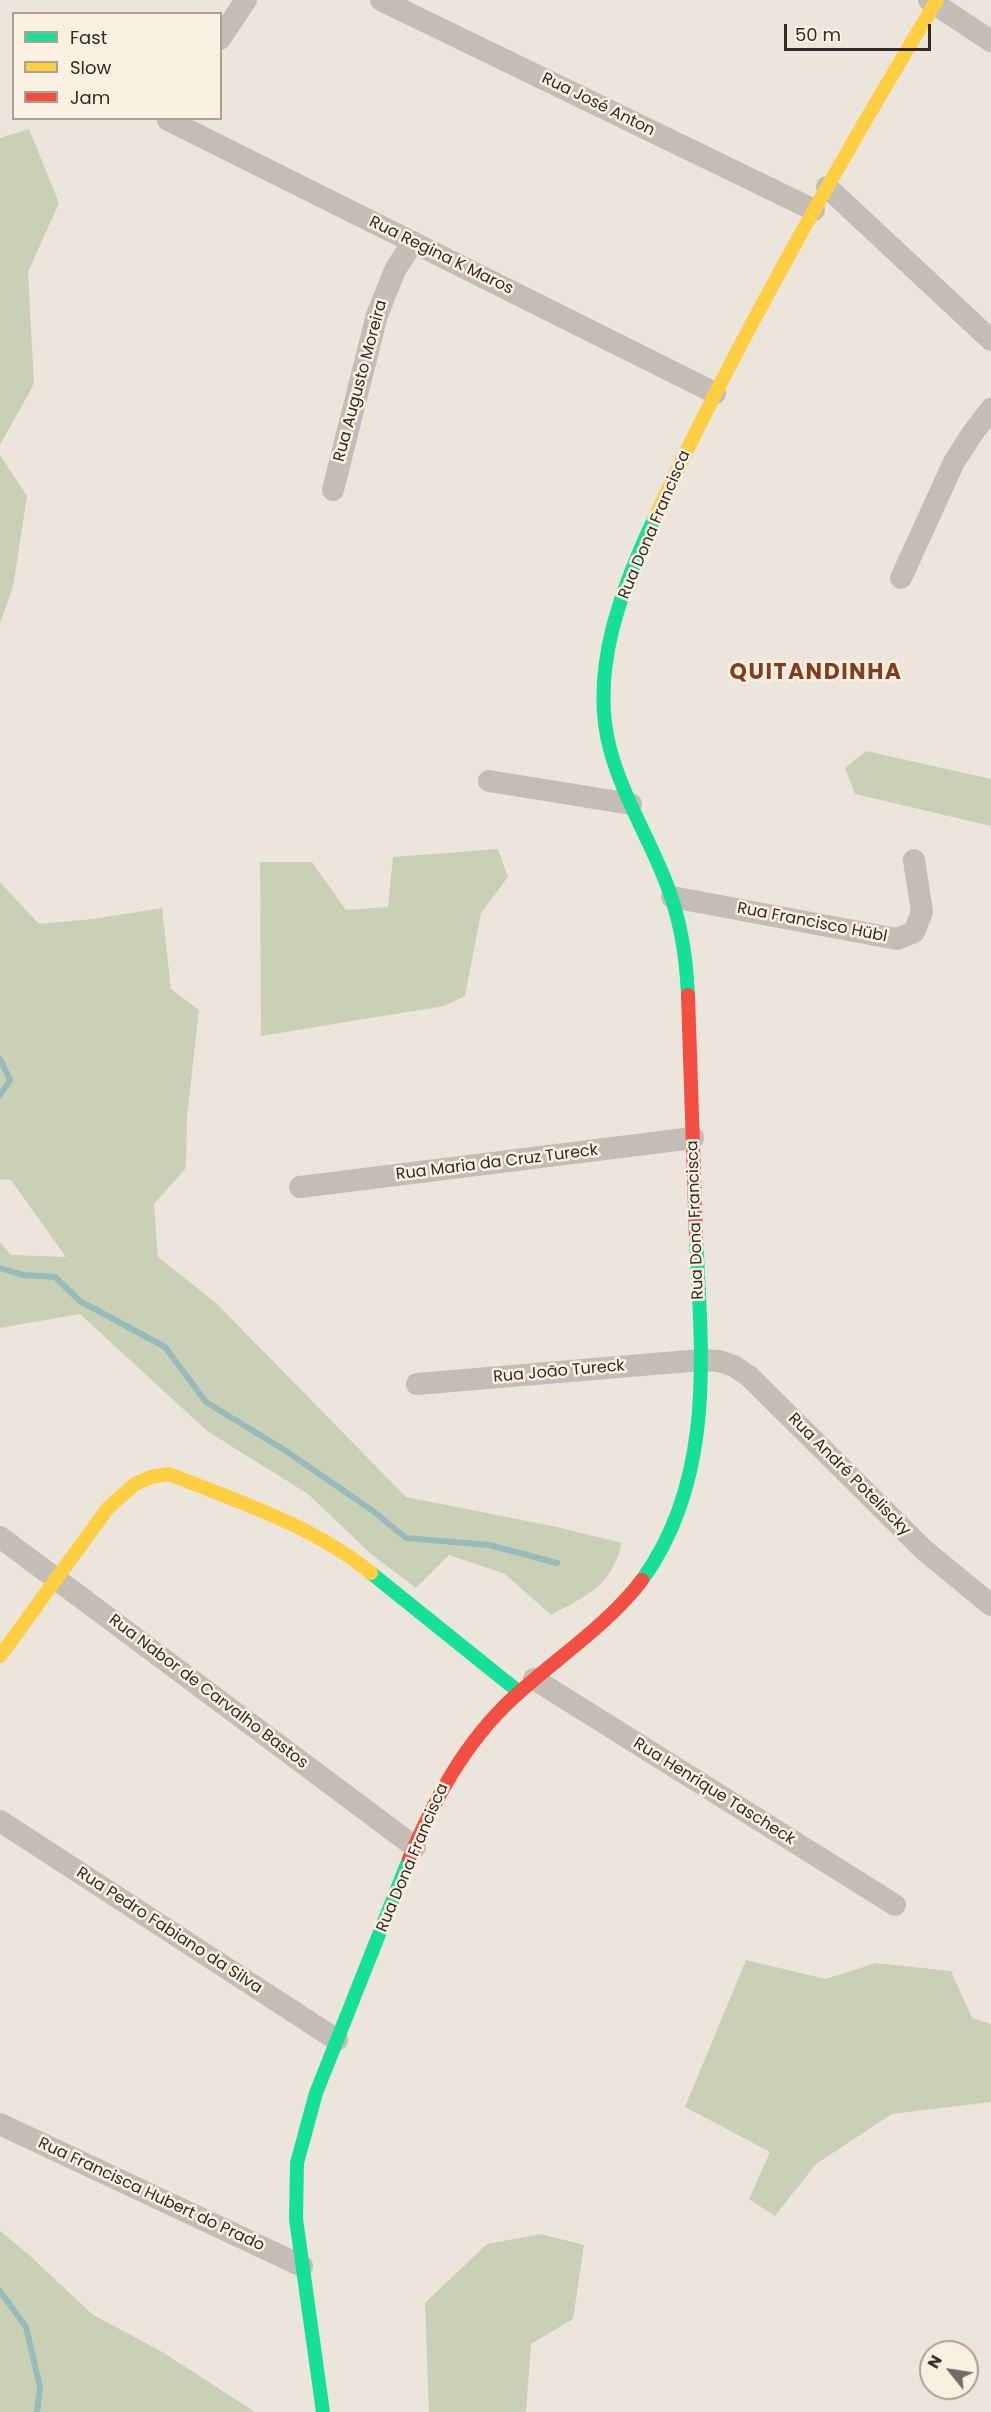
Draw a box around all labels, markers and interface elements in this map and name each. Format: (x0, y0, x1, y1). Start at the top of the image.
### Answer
legend (12, 12, 222, 120)
scale bar (787, 12, 934, 50)
text: 50 m (795, 22, 841, 47)
text: Fast (70, 25, 107, 50)
text: Slow (70, 55, 111, 80)
street label: Rua José Anton (538, 69, 658, 141)
text: Jam (70, 85, 110, 110)
street label: Rua Regina K Maros (366, 213, 516, 299)
street label: Rua Augusto Moreira (330, 298, 392, 464)
street label: Rua Dona Francisca (615, 448, 695, 602)
district label: QUITANDINHA (730, 660, 902, 686)
street label: Rua Francisco Hübl (735, 899, 889, 947)
street label: Rua Dona Francisca (684, 1140, 708, 1300)
street label: Rua Maria da Cruz Tureck (395, 1141, 599, 1185)
street label: Rua João Tureck (492, 1357, 626, 1387)
street label: Rua André Poteliscky (784, 1410, 914, 1540)
street label: Rua Nabor de Carvalho Bastos (105, 1611, 311, 1773)
street label: Rua Henrique Tascheck (630, 1734, 798, 1850)
street label: Rua Dona Francisca (373, 1781, 453, 1935)
street label: Rua Pedro Fabiano da Silva (72, 1864, 266, 1998)
street label: Rua Francisca Hubert do Prado (35, 2134, 267, 2256)
north arrow (919, 2340, 979, 2400)
text: N (922, 2351, 948, 2373)

